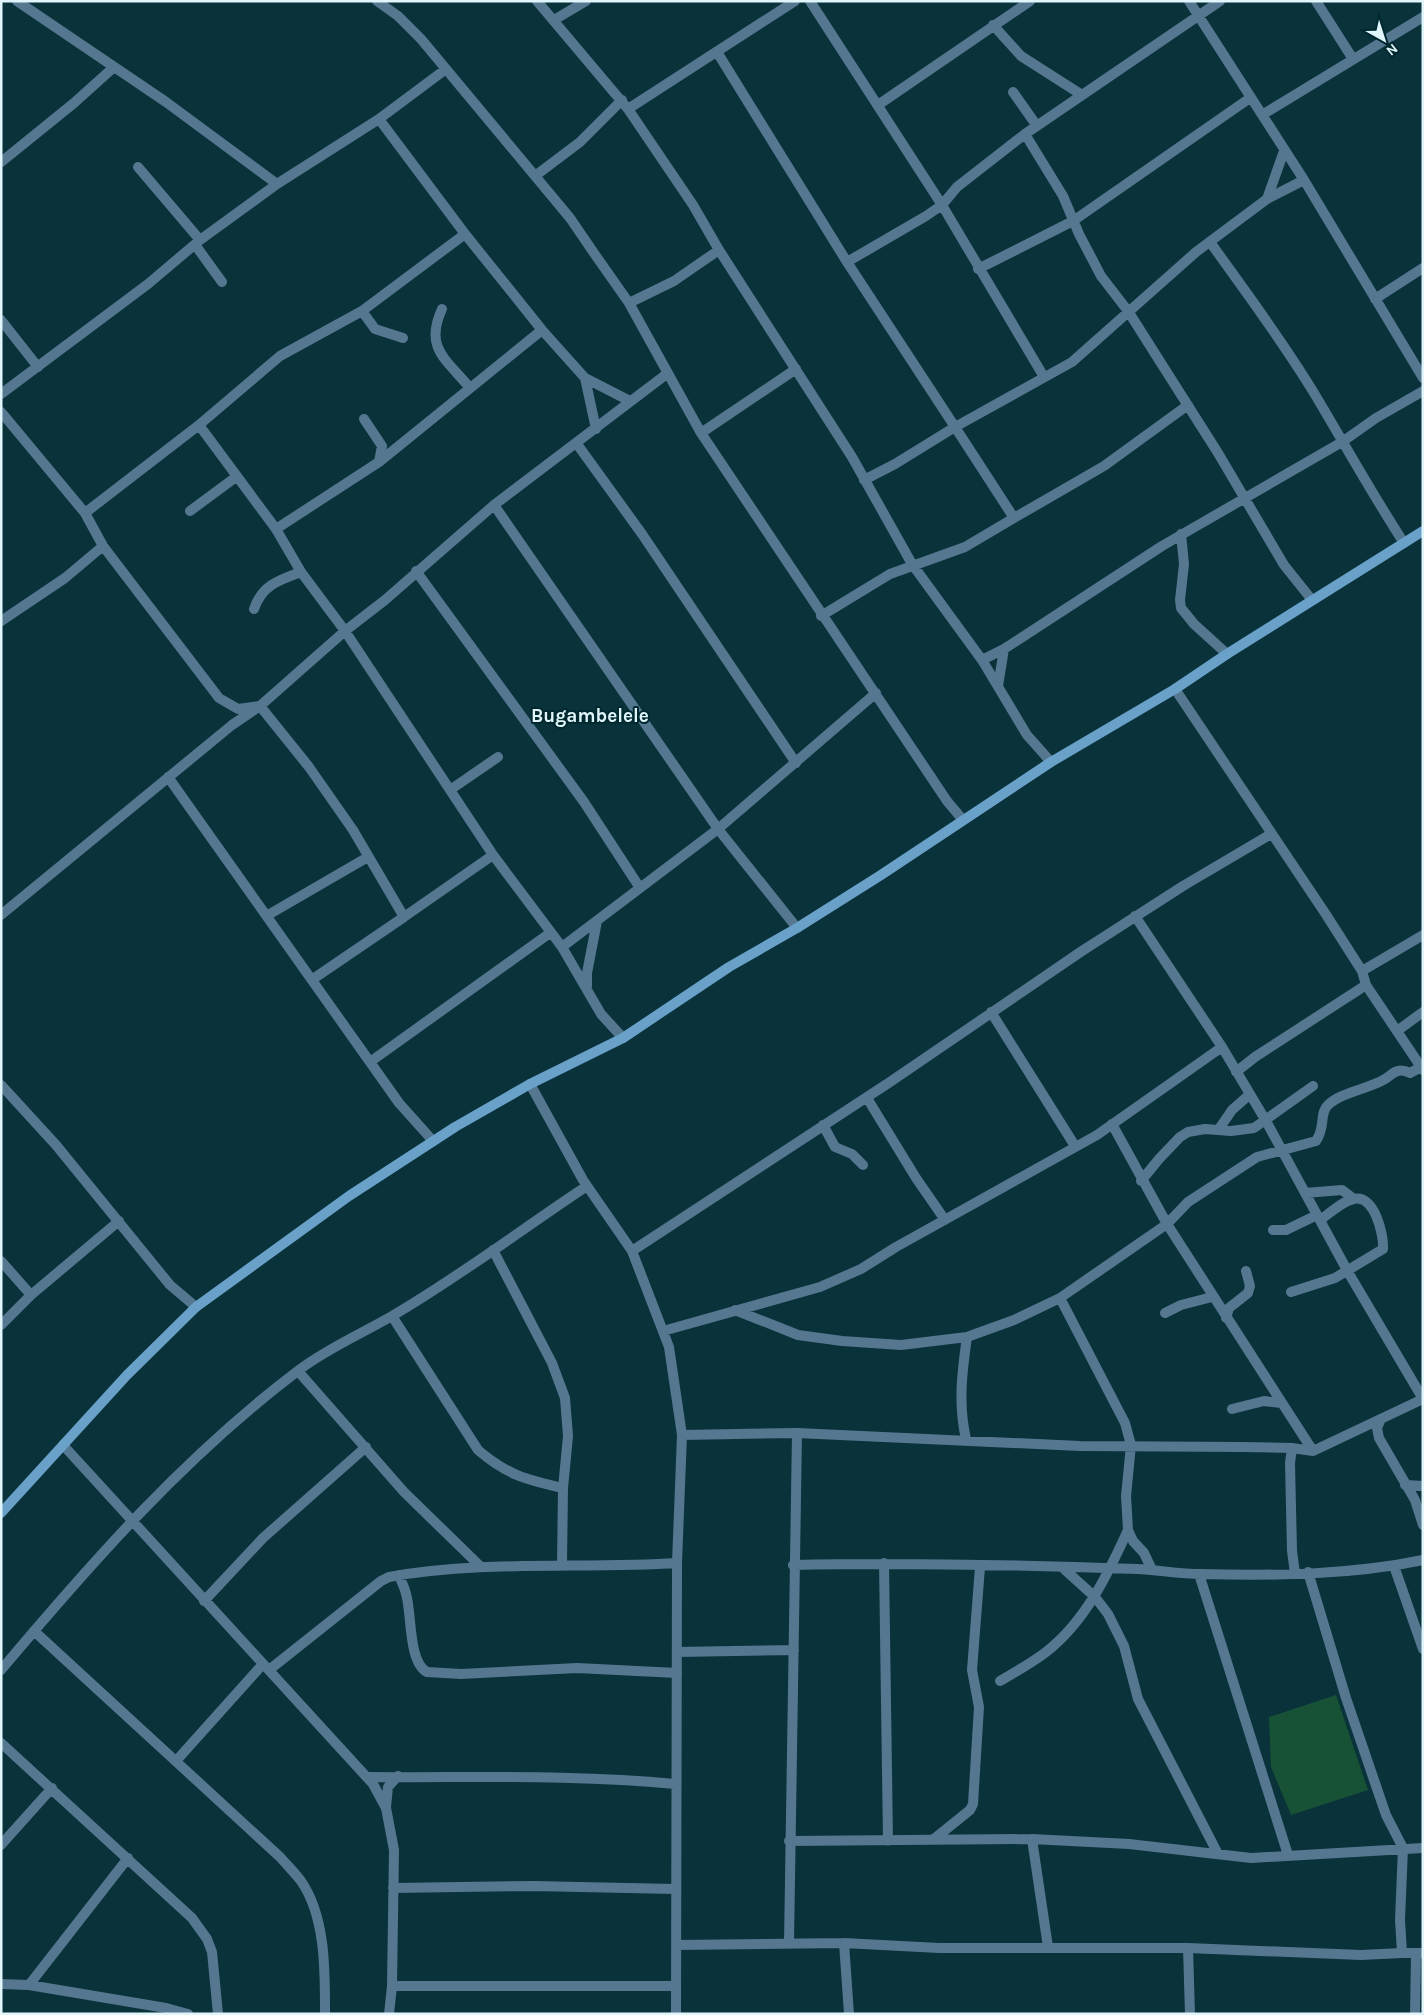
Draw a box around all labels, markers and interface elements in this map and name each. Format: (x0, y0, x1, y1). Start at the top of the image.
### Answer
north arrow (1359, 15, 1409, 65)
text: N (1383, 40, 1401, 59)
district label: Bugambelele (531, 705, 649, 727)

